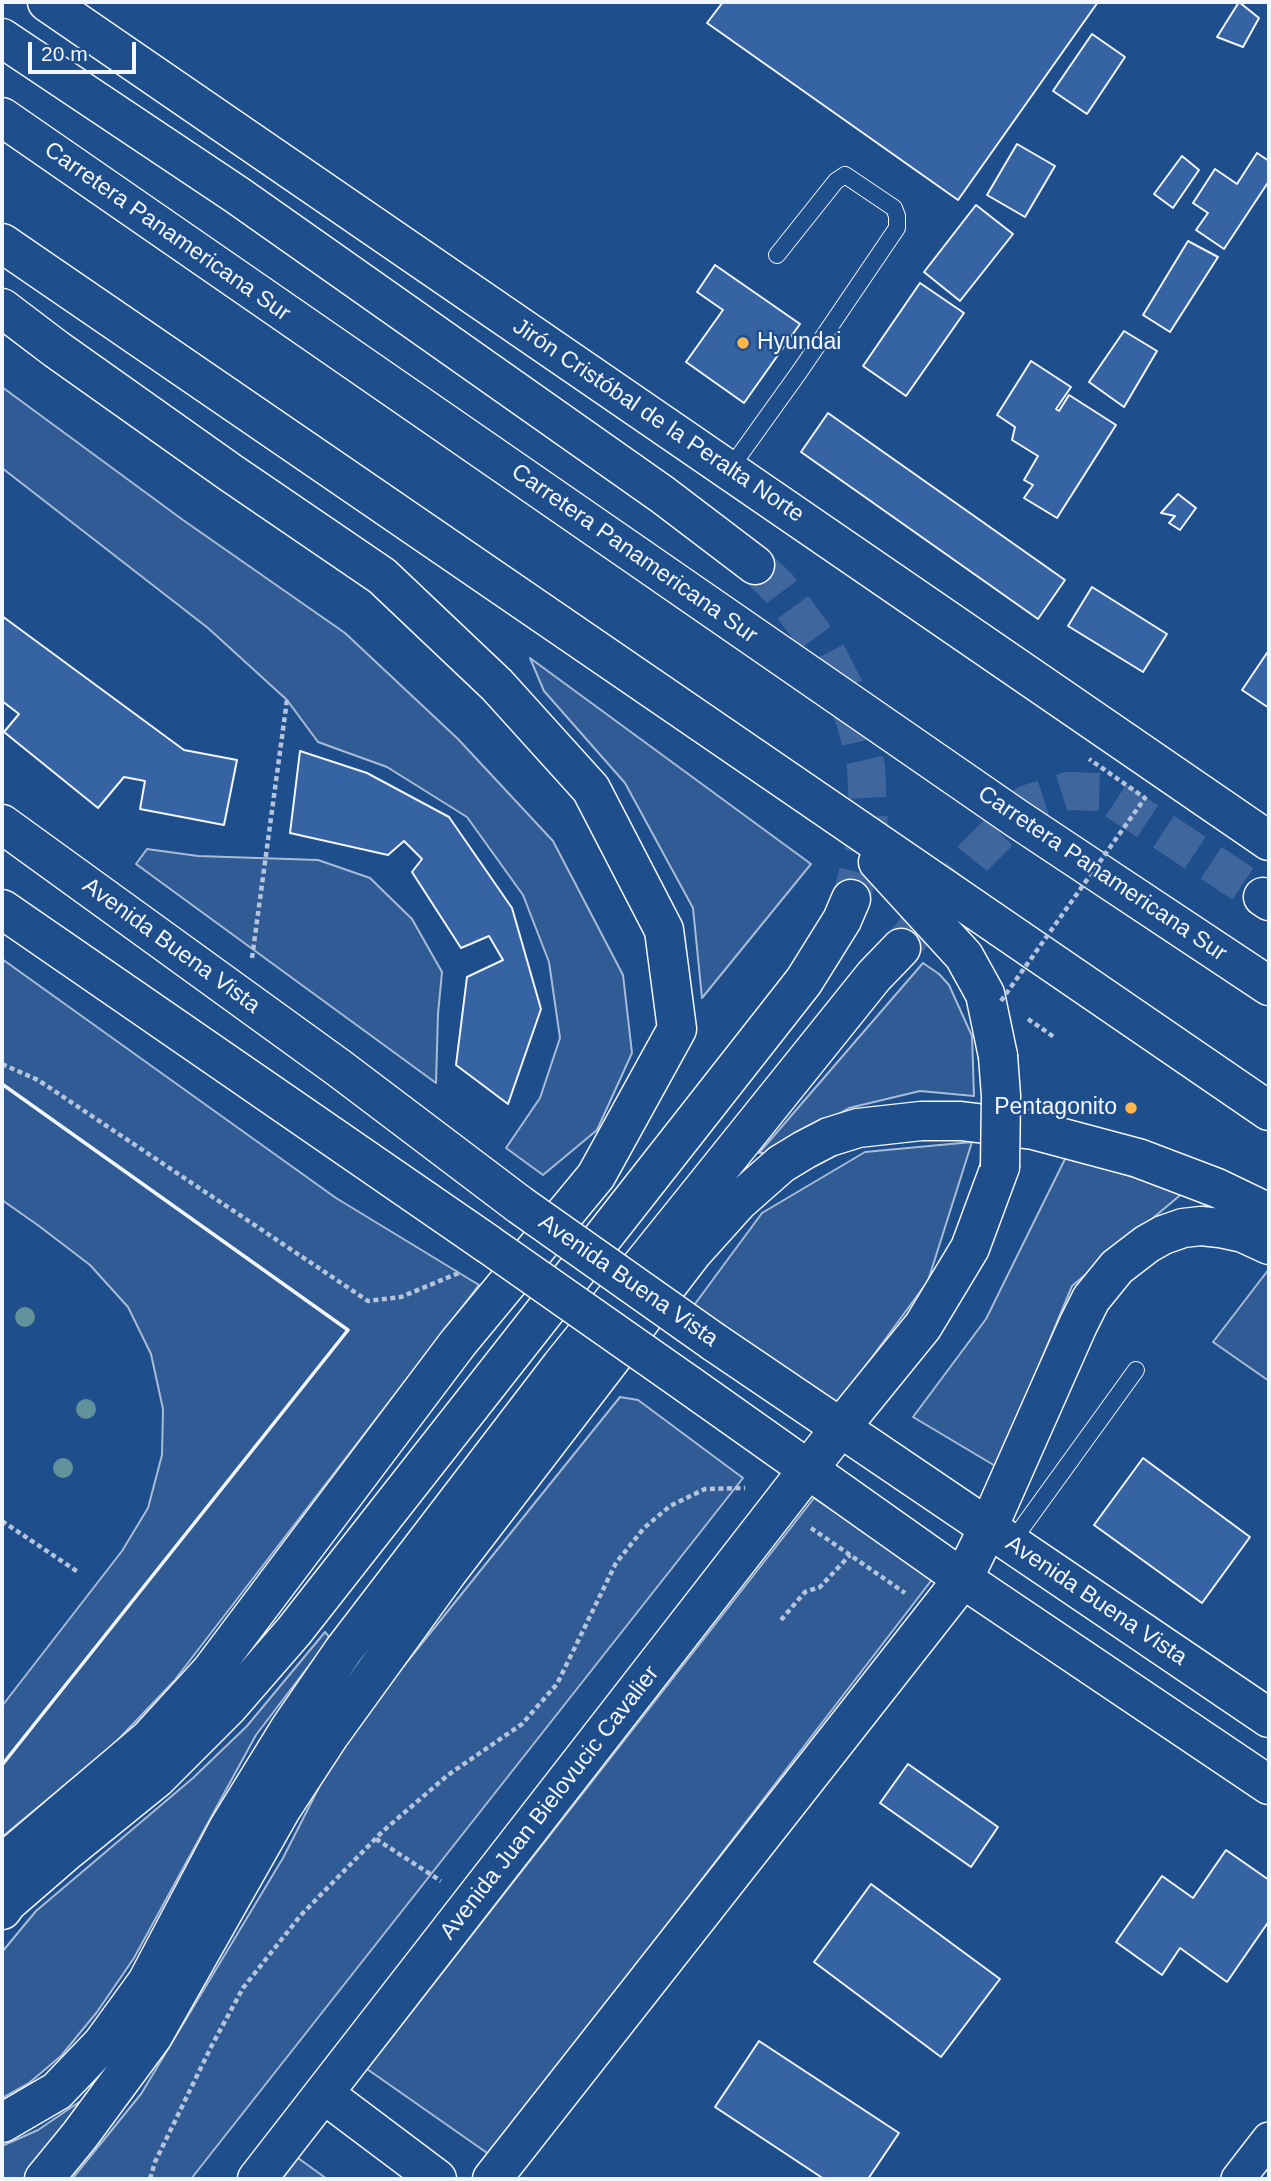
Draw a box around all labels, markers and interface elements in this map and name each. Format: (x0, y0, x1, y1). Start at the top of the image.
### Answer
scale bar (32, 28, 140, 72)
text: 20 m (41, 42, 88, 65)
street label: Carretera Panamericana Sur (39, 136, 295, 328)
street label: Jirón Cristóbal de la Peralta Norte (507, 313, 809, 529)
place label: Hyundai (757, 329, 841, 357)
marker: Hyundai (735, 335, 751, 351)
street label: Carretera Panamericana Sur (506, 458, 762, 650)
street label: Carretera Panamericana Sur (972, 780, 1232, 968)
street label: Avenida Buena Vista (77, 872, 265, 1020)
place label: Pentagonito (994, 1094, 1117, 1122)
marker: Pentagonito (1123, 1100, 1139, 1116)
street label: Avenida Buena Vista (533, 1209, 723, 1353)
street label: Avenida Buena Vista (1000, 1530, 1192, 1672)
street label: Avenida Juan Bielovucic Cavalier (435, 1661, 665, 1945)

